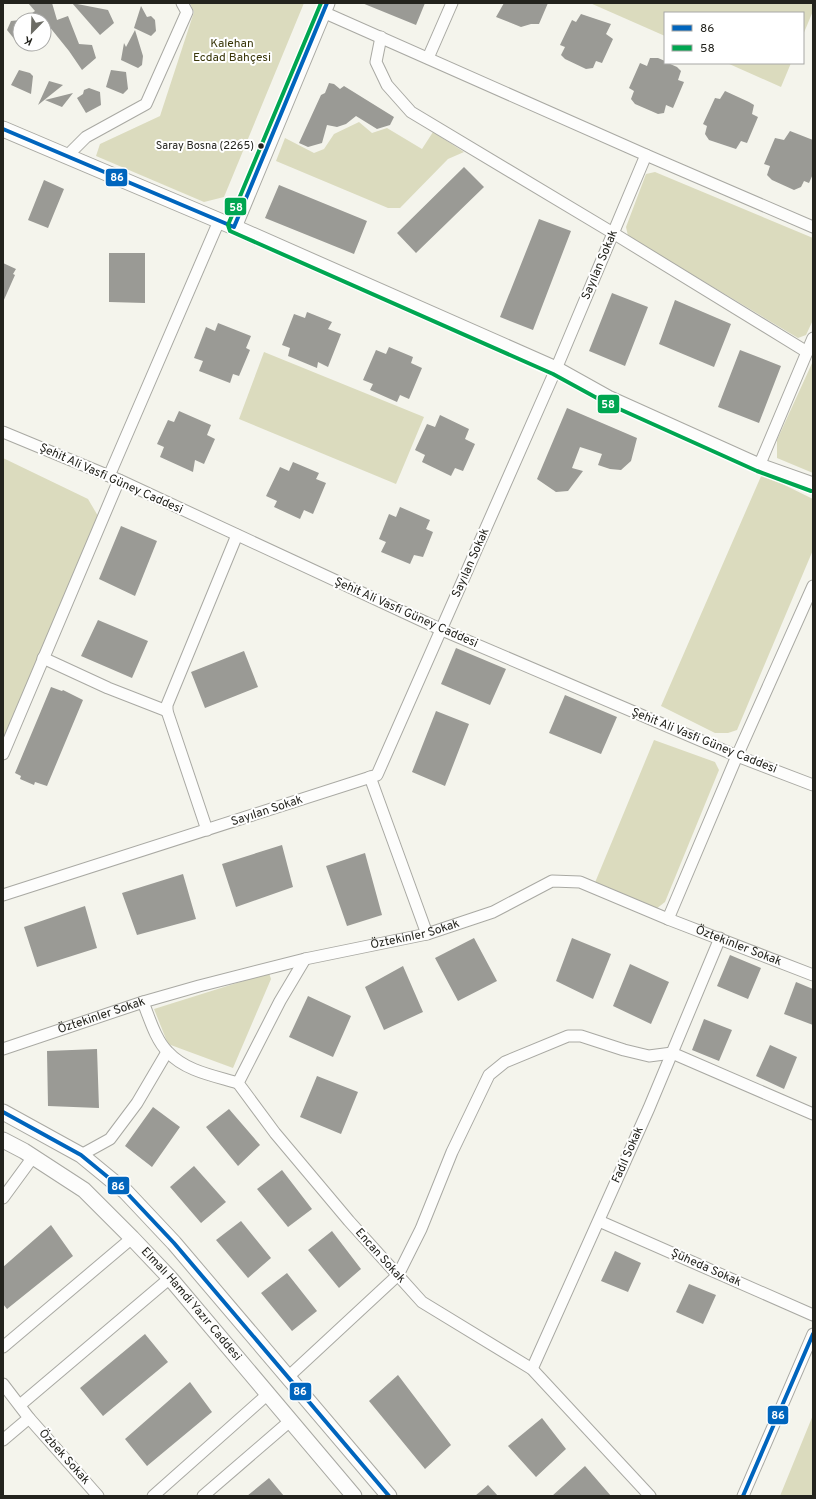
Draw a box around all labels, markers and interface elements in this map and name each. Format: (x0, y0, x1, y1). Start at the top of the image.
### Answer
north arrow (12, 12, 52, 52)
legend (664, 12, 804, 64)
text: 86 (700, 21, 715, 37)
text: K (22, 32, 35, 48)
park label: Kalehan Ecdad Bahçesi (193, 36, 271, 66)
text: 58 (700, 41, 715, 57)
place label: Saray Bosna (2265) (156, 139, 254, 153)
marker: Saray Bosna (2265) (256, 141, 266, 151)
line badge: 86 (105, 168, 128, 187)
text: 86 (110, 171, 124, 185)
line badge: 58 (224, 197, 247, 216)
text: 58 (229, 201, 243, 215)
street label: Sayılan Sokak (578, 228, 622, 302)
line badge: 58 (597, 394, 620, 414)
text: 58 (601, 398, 615, 412)
street label: Şehit Ali Vasfi Güney Caddesi (37, 440, 185, 518)
street label: Sayılan Sokak (449, 526, 493, 600)
street label: Şehit Ali Vasfi Güney Caddesi (332, 574, 480, 652)
street label: Şehit Ali Vasfi Güney Caddesi (629, 704, 779, 778)
street label: Sayılan Sokak (229, 792, 305, 830)
street label: Öztekinler Sokak (369, 916, 462, 953)
street label: Öztekinler Sokak (693, 922, 784, 970)
street label: Öztekinler Sokak (56, 994, 147, 1038)
street label: Fadıl Sokak (608, 1124, 648, 1186)
line badge: 86 (107, 1176, 130, 1195)
text: 86 (111, 1180, 125, 1194)
street label: Encan Sokak (351, 1225, 409, 1287)
street label: Elmalı Hamdi Yazır Caddesi (137, 1244, 245, 1365)
street label: Şüheda Sokak (668, 1245, 744, 1291)
line badge: 86 (289, 1382, 312, 1401)
text: 86 (293, 1385, 307, 1399)
line badge: 86 (767, 1405, 789, 1425)
text: 86 (771, 1409, 785, 1423)
street label: Özbek Sokak (35, 1426, 93, 1488)

